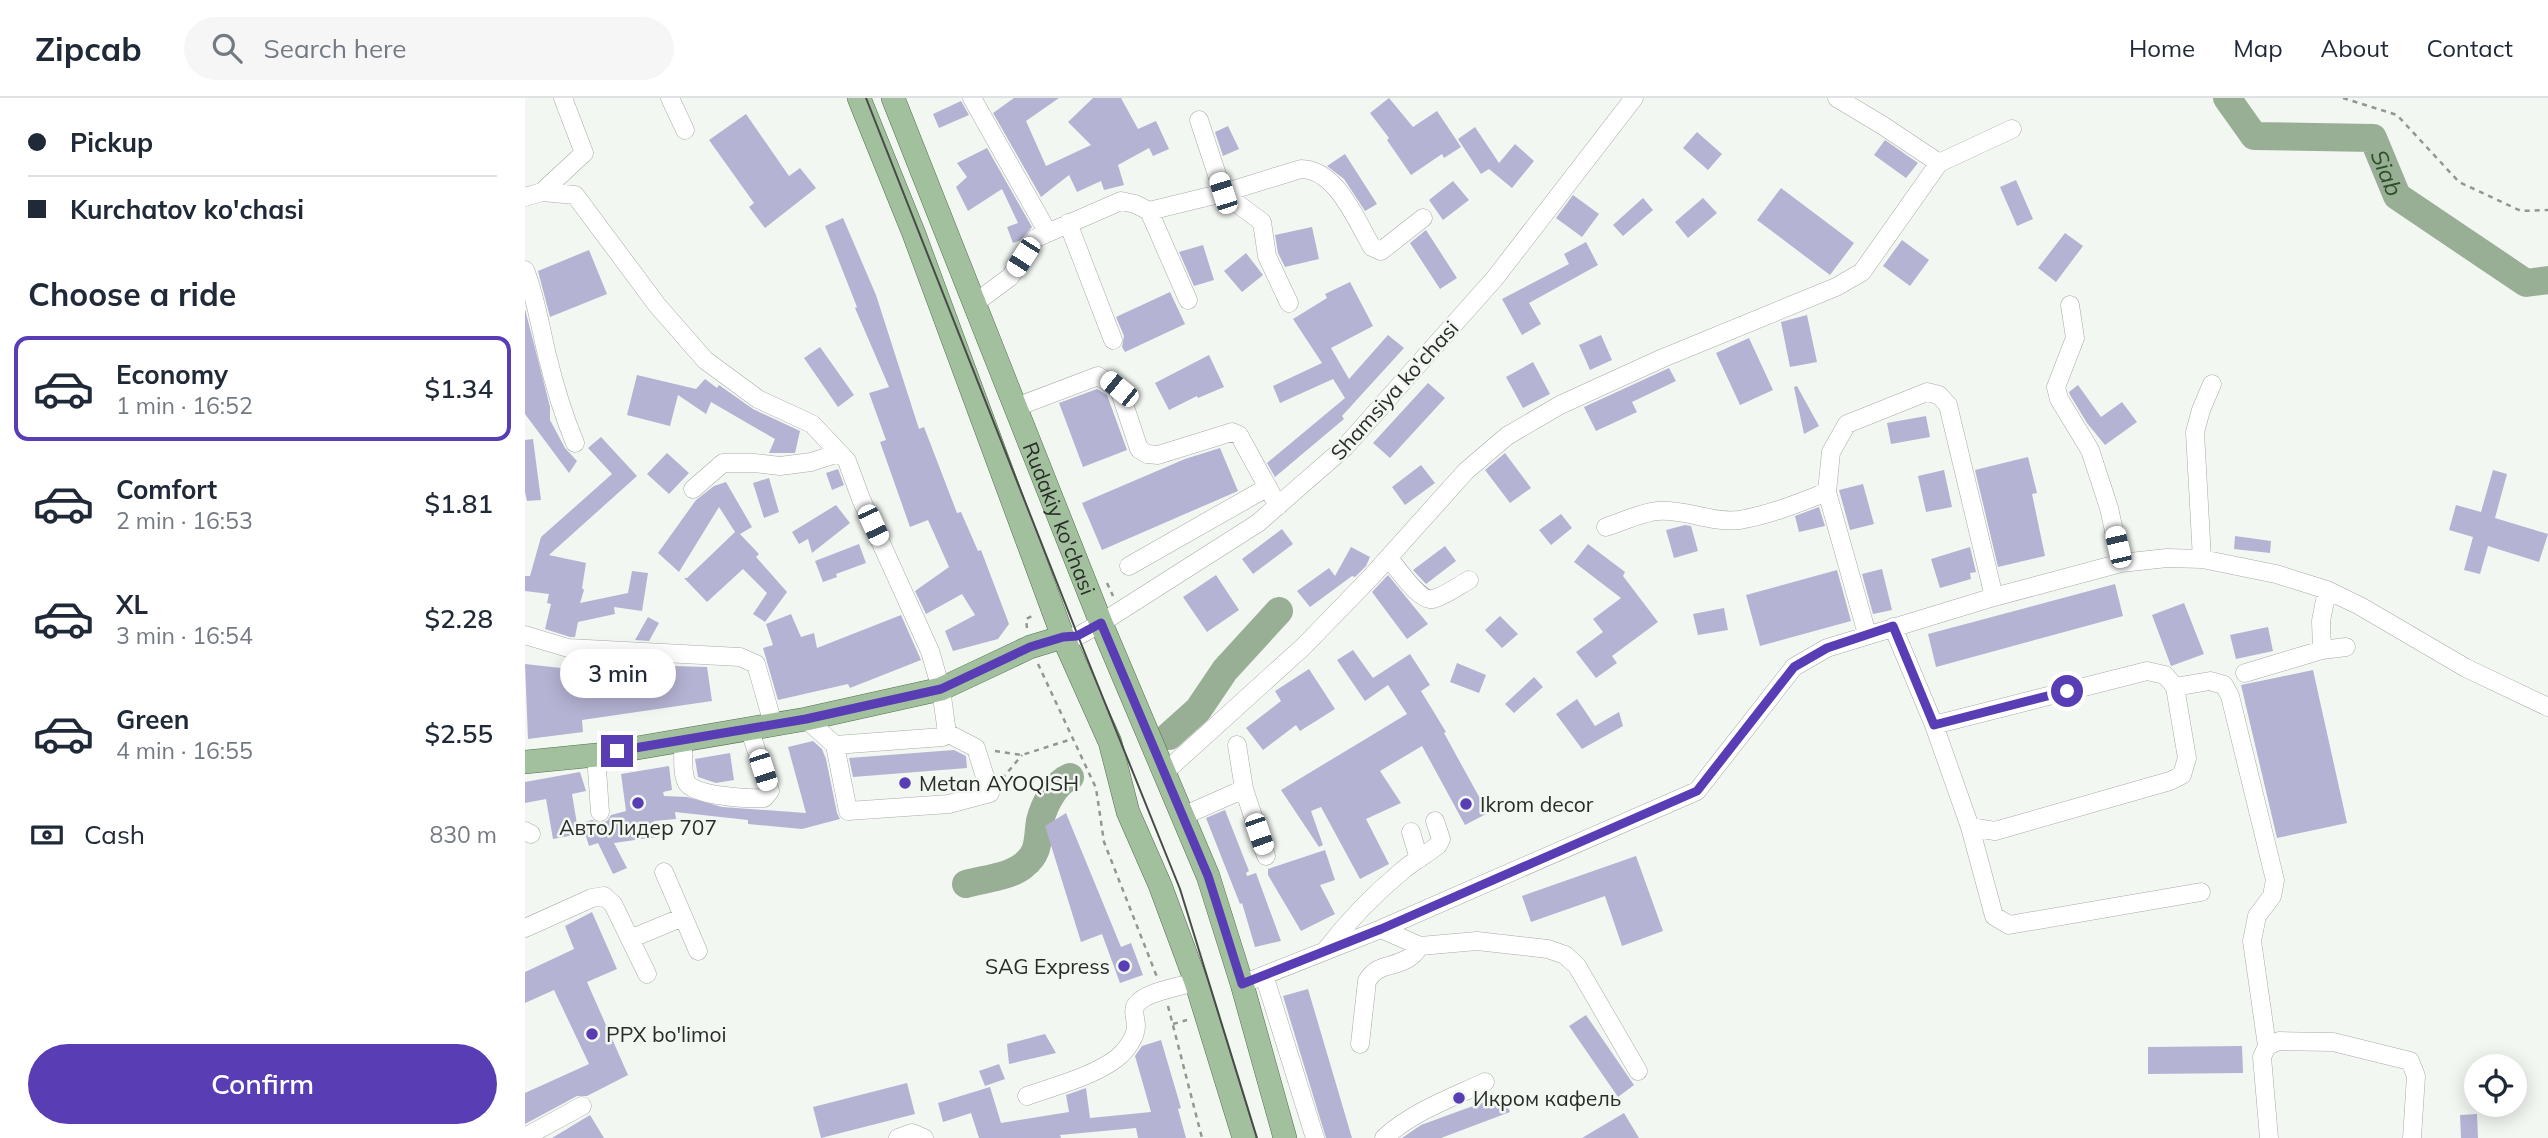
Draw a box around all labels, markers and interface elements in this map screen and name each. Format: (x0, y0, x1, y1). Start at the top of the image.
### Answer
search box (184, 17, 674, 80)
text: Zipcab (35, 28, 142, 69)
icon: search (208, 29, 246, 67)
text: Search here (264, 32, 407, 65)
text: Home (2129, 33, 2195, 63)
text: Map (2233, 33, 2283, 63)
text: About (2321, 33, 2389, 63)
text: Contact (2427, 33, 2513, 63)
text: Pickup (70, 126, 153, 159)
water label: Siab (2365, 145, 2410, 200)
car (1207, 170, 1240, 216)
text: Kurchatov ko'chasi (70, 193, 304, 226)
car (1003, 234, 1044, 280)
text: Choose a ride (28, 274, 236, 314)
street label: Shamsiya ko'chasi (1325, 315, 1463, 465)
icon: car (32, 357, 95, 420)
text: Economy (116, 358, 228, 391)
car (1097, 368, 1142, 410)
text: $1.34 (424, 372, 493, 405)
text: 1 min · 16:52 (116, 391, 253, 420)
street label: Rudakiy ko'chasi (1018, 438, 1101, 598)
icon: car (32, 472, 95, 535)
text: Comfort (116, 473, 217, 506)
text: $1.81 (424, 487, 493, 520)
car (855, 502, 892, 548)
text: 2 min · 16:53 (116, 506, 253, 535)
car (2104, 524, 2133, 570)
icon: car (32, 587, 95, 650)
text: XL (116, 588, 148, 621)
text: $2.28 (424, 602, 493, 635)
text: 3 min · 16:54 (116, 621, 253, 650)
callout: 3 min (559, 650, 675, 698)
text: 3 min (588, 659, 648, 688)
route start (2051, 675, 2083, 707)
icon: car (32, 702, 95, 765)
text: Green (116, 703, 189, 736)
text: $2.55 (424, 717, 493, 750)
route end (601, 735, 633, 767)
text: 4 min · 16:55 (116, 736, 253, 765)
car (747, 747, 780, 793)
place label: Metan AYOQISH (919, 770, 1079, 796)
marker: Metan AYOQISH (897, 775, 913, 791)
place label: Ikrom decor (1480, 791, 1594, 817)
marker: АвтоЛидер 707 (630, 795, 646, 811)
marker: Ikrom decor (1458, 796, 1474, 812)
car (1243, 811, 1276, 857)
place label: АвтоЛидер 707 (559, 814, 717, 840)
icon: cash (28, 816, 66, 854)
text: Cash (84, 818, 145, 851)
text: 830 m (429, 820, 497, 849)
place label: SAG Express (985, 953, 1110, 979)
marker: SAG Express (1116, 958, 1132, 974)
place label: PPX bo'limoi (606, 1021, 727, 1047)
marker: PPX bo'limoi (584, 1026, 600, 1042)
button: Confirm (28, 1044, 497, 1124)
map controls (2464, 1054, 2527, 1117)
button: locate (2464, 1054, 2527, 1117)
place label: Икром кафель (1473, 1085, 1621, 1111)
marker: Икром кафель (1451, 1090, 1467, 1106)

